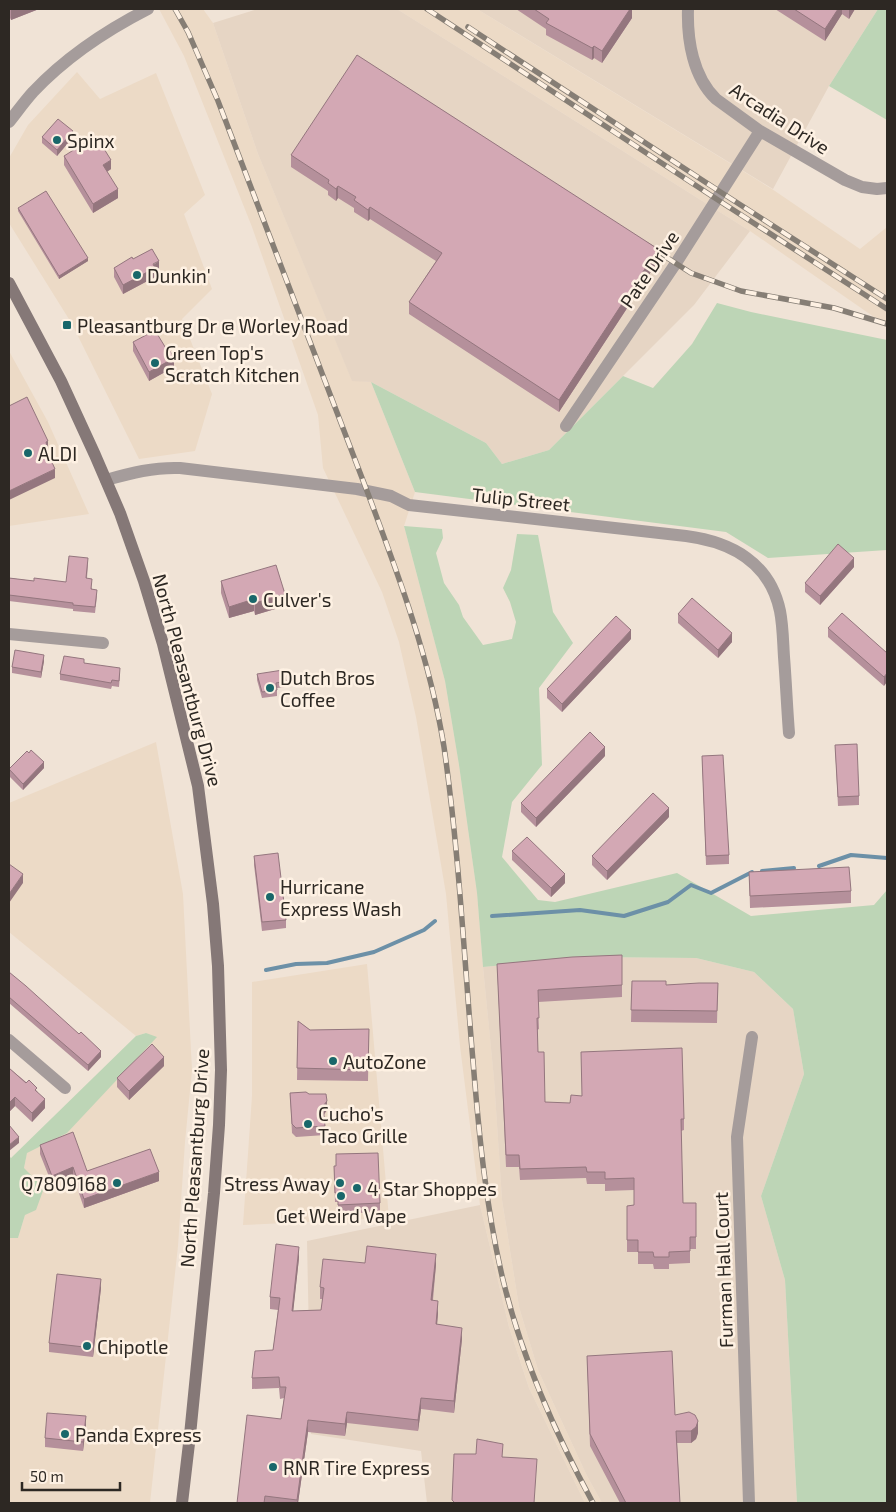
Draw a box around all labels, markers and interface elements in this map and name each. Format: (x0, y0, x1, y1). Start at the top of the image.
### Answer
street label: Arcadia Drive (726, 77, 834, 159)
place label: Spinx (67, 129, 114, 152)
marker: Spinx (51, 134, 63, 146)
street label: Pate Drive (615, 226, 683, 312)
place label: Dunkin' (147, 264, 211, 287)
marker: Dunkin' (131, 269, 143, 281)
place label: Pleasantburg Dr @ Worley Road (77, 314, 348, 337)
marker: Pleasantburg Dr @ Worley Road (61, 319, 73, 331)
place label: Green Top's Scratch Kitchen (165, 341, 300, 386)
marker: Green Top's Scratch Kitchen (149, 357, 161, 369)
place label: ALDI (38, 442, 77, 465)
marker: ALDI (22, 447, 34, 459)
street label: Tulip Street (471, 482, 571, 516)
street label: North Pleasantburg Drive (149, 571, 227, 789)
place label: Culver's (263, 588, 331, 611)
marker: Culver's (247, 593, 259, 605)
place label: Dutch Bros Coffee (280, 666, 375, 711)
marker: Dutch Bros Coffee (264, 682, 276, 694)
place label: Hurricane Express Wash (280, 875, 401, 920)
marker: Hurricane Express Wash (264, 891, 276, 903)
street label: North Pleasantburg Drive (175, 1048, 213, 1268)
place label: AutoZone (343, 1050, 426, 1073)
marker: AutoZone (327, 1055, 339, 1067)
place label: Cucho’s Taco Grille (318, 1102, 408, 1147)
marker: Cucho’s Taco Grille (302, 1118, 314, 1130)
place label: Q7809168 (21, 1172, 107, 1195)
place label: Stress Away (224, 1172, 330, 1195)
marker: Q7809168 (111, 1177, 123, 1189)
marker: Stress Away (334, 1177, 346, 1189)
place label: 4 Star Shoppes (367, 1177, 497, 1200)
marker: 4 Star Shoppes (351, 1182, 363, 1194)
marker: Get Weird Vape (335, 1190, 347, 1202)
street label: Furman Hall Court (709, 1192, 737, 1348)
place label: Get Weird Vape (276, 1204, 406, 1227)
place label: Chipotle (97, 1335, 168, 1358)
marker: Chipotle (81, 1340, 93, 1352)
place label: Panda Express (75, 1423, 202, 1446)
marker: Panda Express (59, 1428, 71, 1440)
place label: RNR Tire Express (283, 1456, 430, 1479)
scale bar (22, 1460, 120, 1492)
marker: RNR Tire Express (267, 1461, 279, 1473)
text: 50 m (30, 1467, 64, 1485)

